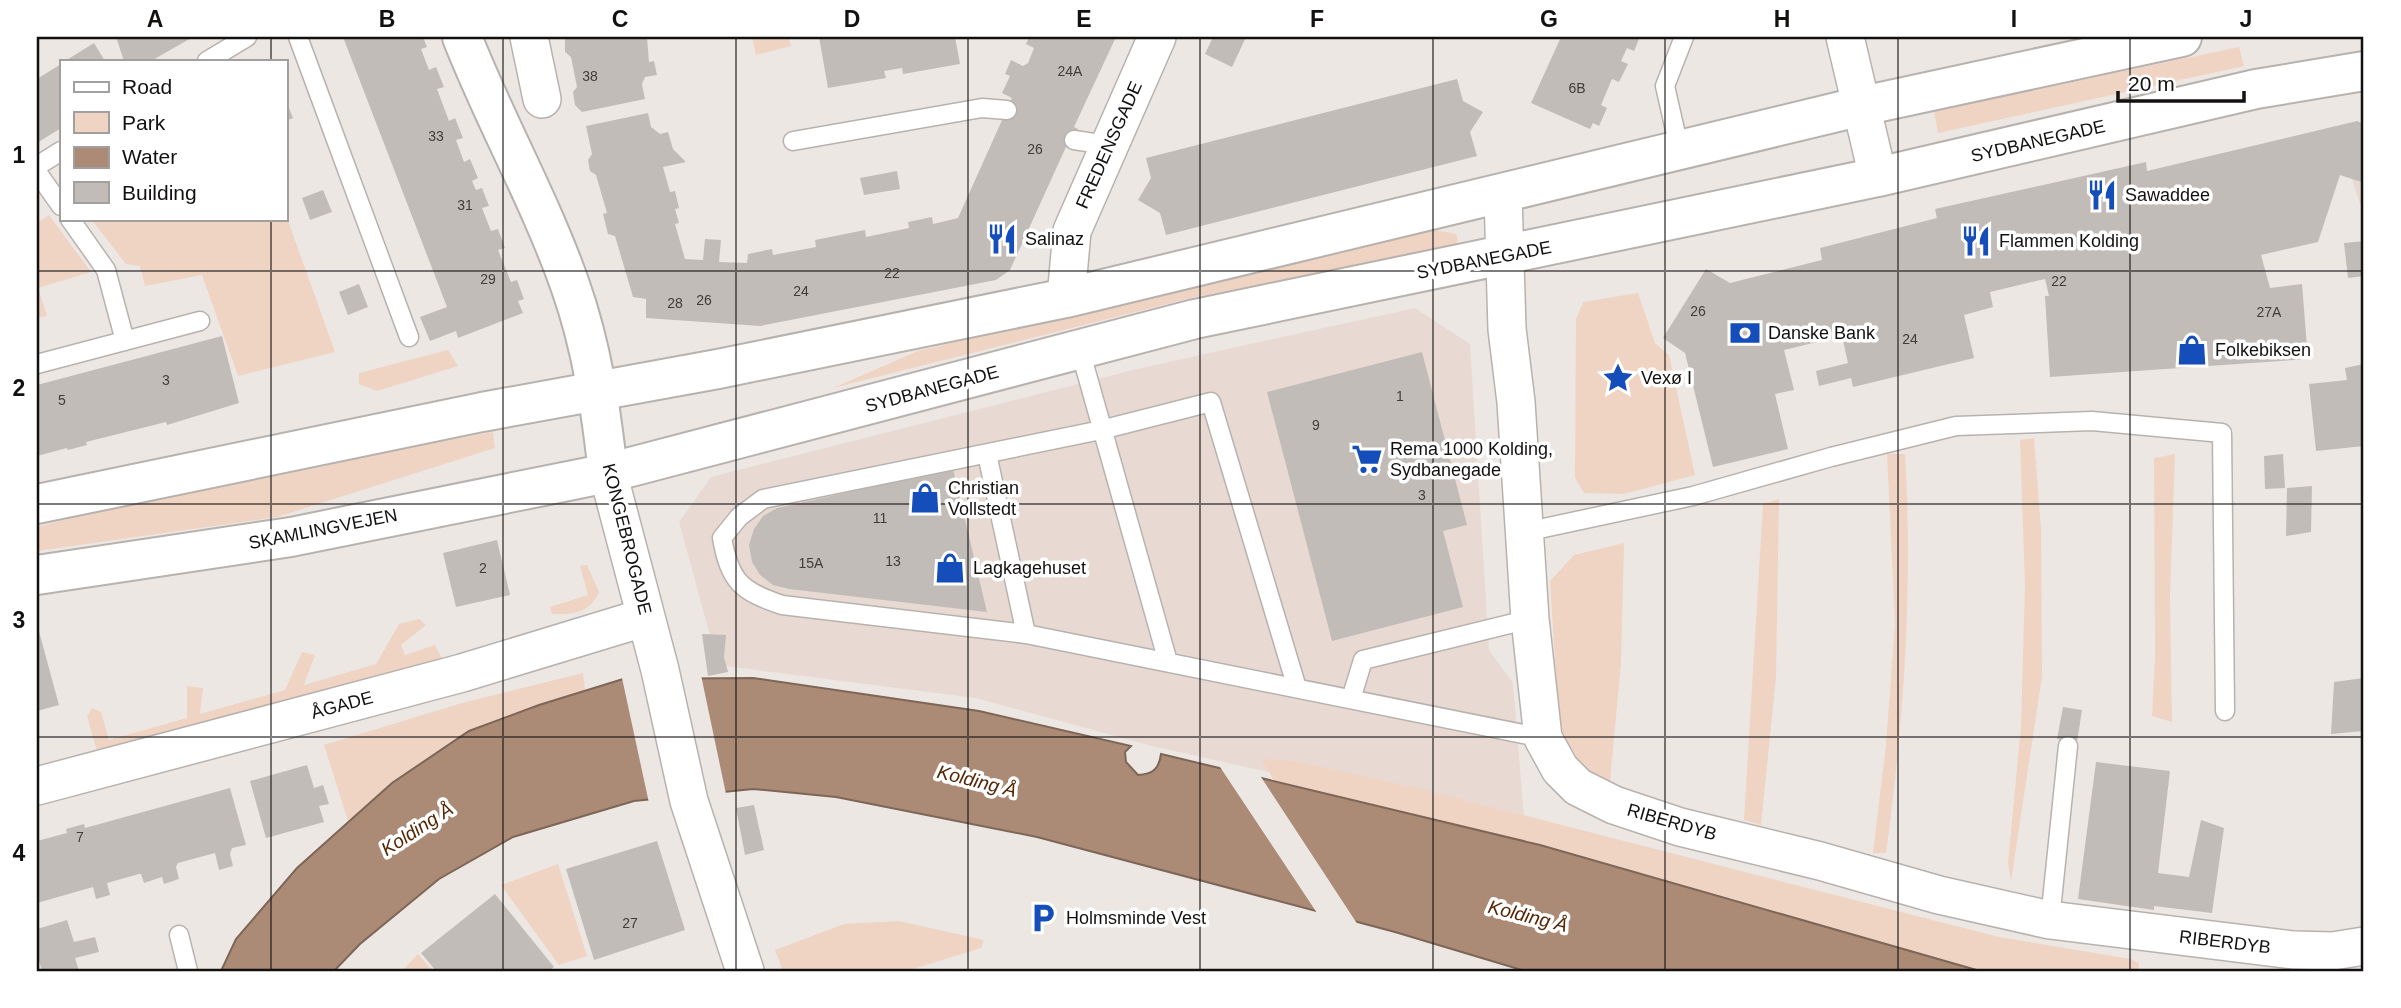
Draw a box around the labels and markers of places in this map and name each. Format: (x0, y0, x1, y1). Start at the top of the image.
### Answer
restaurant icon: Sawaddee (2085, 178, 2119, 212)
place label: Sawaddee (2125, 185, 2210, 205)
restaurant icon: Salinaz (985, 222, 1019, 256)
restaurant icon: Flammen Kolding (1959, 224, 1993, 258)
place label: Salinaz (1025, 229, 1084, 249)
place label: Flammen Kolding (1999, 231, 2139, 251)
bank icon: Danske Bank (1728, 316, 1762, 350)
place label: Danske Bank (1768, 323, 1876, 343)
shop icon: Folkebiksen (2175, 333, 2209, 367)
place label: Folkebiksen (2215, 340, 2311, 360)
place icon: Vexø I (1601, 361, 1635, 395)
place label: Vexø I (1641, 368, 1692, 388)
place label: Rema 1000 Kolding, Sydbanegade (1390, 439, 1553, 480)
supermarket icon: Rema 1000 Kolding, Sydbanegade (1350, 442, 1384, 476)
place label: Christian Vollstedt (948, 478, 1019, 519)
shop icon: Christian Vollstedt (908, 481, 942, 515)
shop icon: Lagkagehuset (933, 551, 967, 585)
place label: Lagkagehuset (973, 558, 1086, 578)
parking icon: Holmsminde Vest (1026, 901, 1060, 935)
place label: Holmsminde Vest (1066, 908, 1206, 928)

